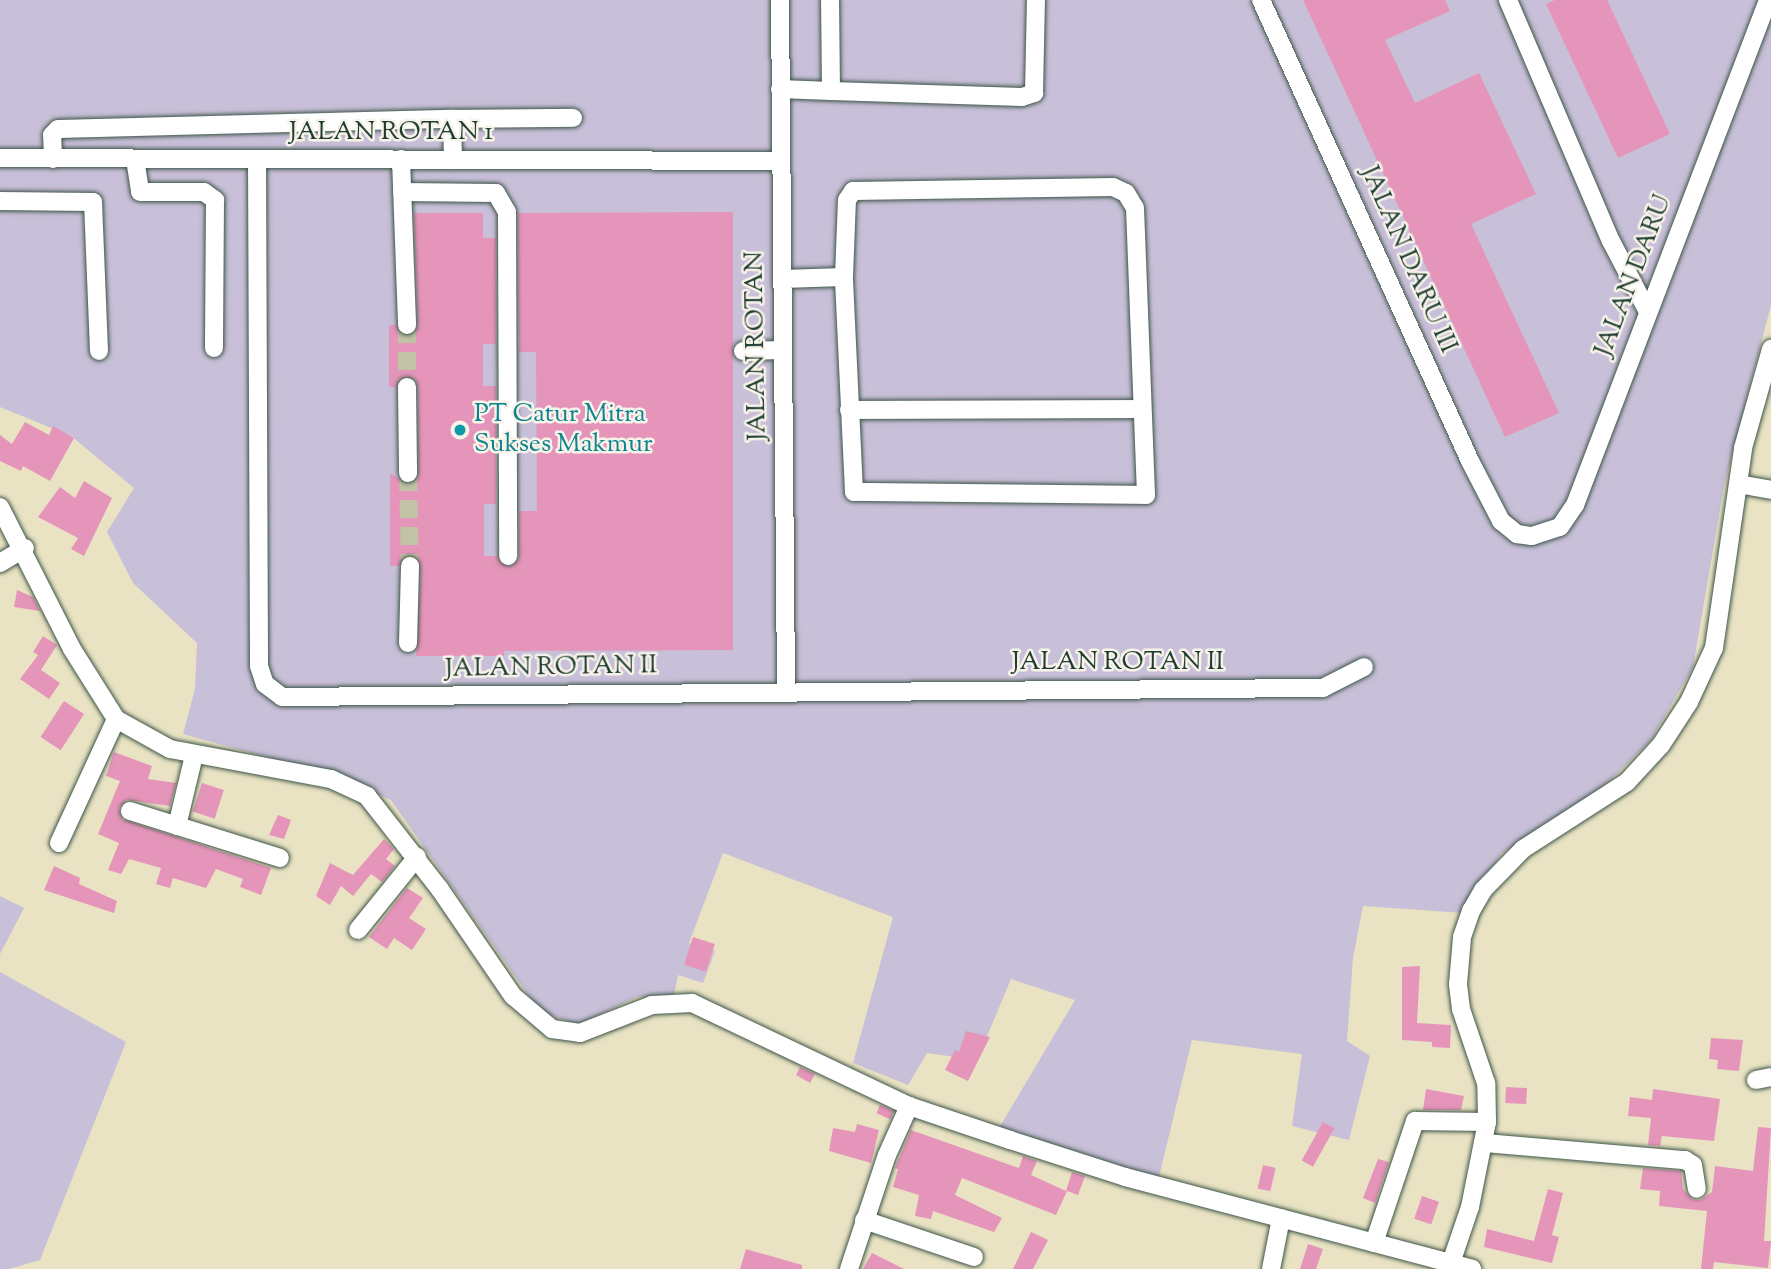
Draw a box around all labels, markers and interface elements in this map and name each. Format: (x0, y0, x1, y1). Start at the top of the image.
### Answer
street label: JALAN ROTAN 1 (289, 117, 493, 149)
street label: JALAN DARU III (1353, 162, 1463, 358)
street label: JALAN DARU (1589, 191, 1679, 361)
street label: JALAN ROTAN (740, 251, 774, 441)
place label: PT Catur Mitra Sukses Makmur (474, 399, 653, 460)
marker: PT Catur Mitra Sukses Makmur (452, 422, 468, 438)
street label: JALAN ROTAN II (1012, 647, 1224, 679)
street label: JALAN ROTAN II (445, 651, 657, 685)

